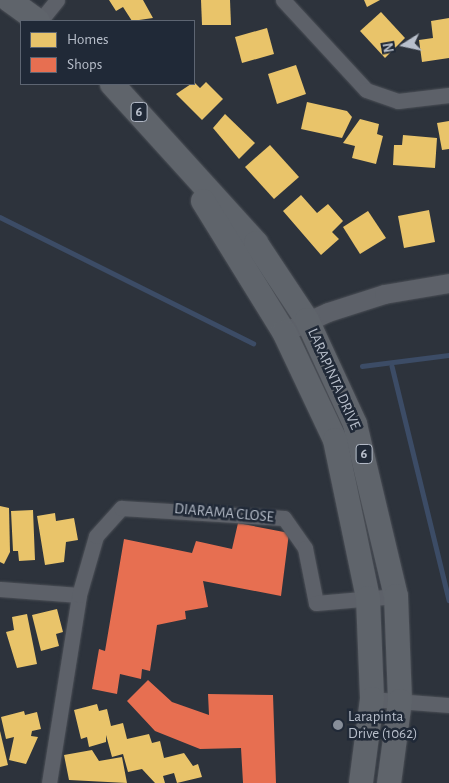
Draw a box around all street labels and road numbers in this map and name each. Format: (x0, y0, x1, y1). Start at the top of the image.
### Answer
road number: 6 (130, 100, 148, 124)
street label: LARAPINTA DRIVE (304, 326, 364, 432)
road number: 6 (355, 442, 373, 466)
street label: DIARAMA CLOSE (174, 500, 274, 526)

